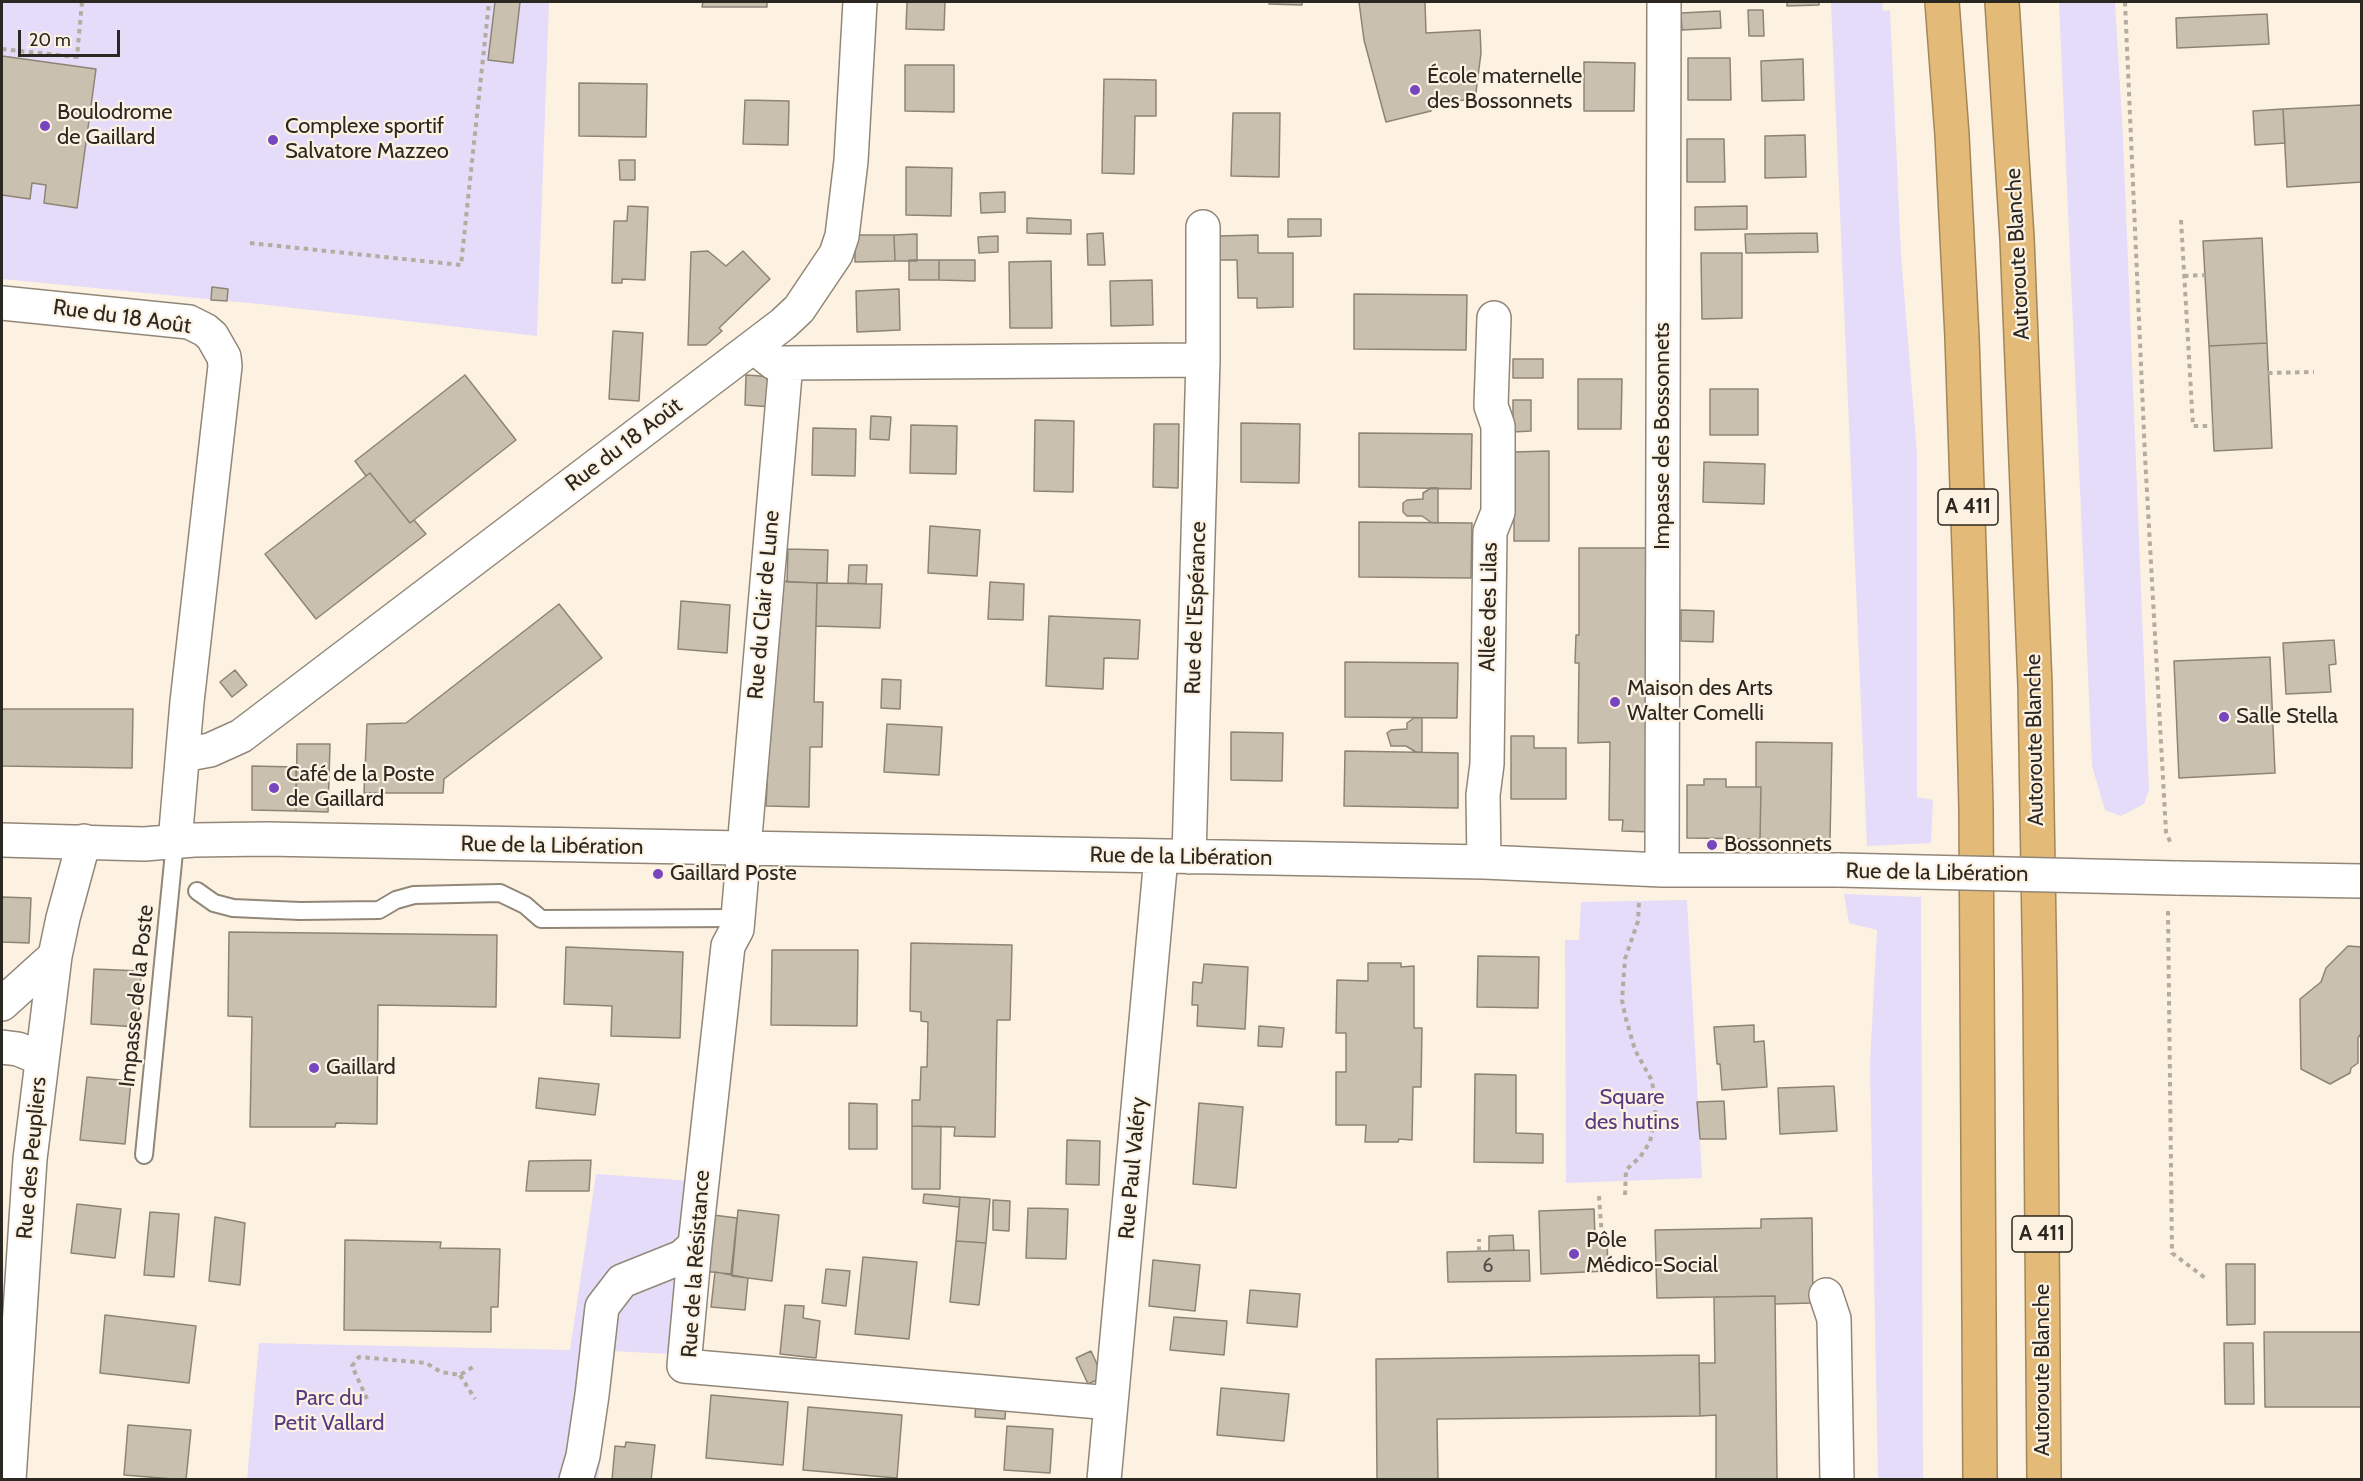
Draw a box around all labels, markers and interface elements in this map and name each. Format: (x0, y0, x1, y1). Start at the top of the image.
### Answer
scale bar (21, 18, 123, 56)
text: 20 m (29, 29, 71, 51)
place label: École maternelle des Bossonnets (1427, 64, 1582, 116)
marker: École maternelle des Bossonnets (1408, 83, 1422, 97)
place label: Boulodrome de Gaillard (57, 100, 172, 152)
place label: Complexe sportif Salvatore Mazzeo (285, 114, 449, 166)
marker: Boulodrome de Gaillard (38, 119, 52, 133)
marker: Complexe sportif Salvatore Mazzeo (266, 133, 280, 147)
street label: Autoroute Blanche (2000, 167, 2036, 341)
street label: Rue du 18 Août (51, 294, 193, 340)
street label: Impasse des Bossonnets (1650, 322, 1676, 550)
street label: Rue du 18 Août (560, 393, 688, 497)
road number: A 411 (1938, 489, 1998, 525)
street label: Rue du Clair de Lune (743, 509, 785, 701)
street label: Rue de l'Espérance (1180, 521, 1212, 695)
street label: Allée des Lilas (1475, 542, 1503, 672)
street label: Autoroute Blanche (2020, 654, 2050, 826)
place label: Maison des Arts Walter Comelli (1627, 676, 1773, 728)
marker: Maison des Arts Walter Comelli (1608, 695, 1622, 709)
place label: Salle Stella (2236, 704, 2338, 730)
marker: Salle Stella (2217, 710, 2231, 724)
place label: Café de la Poste de Gaillard (286, 762, 434, 813)
marker: Café de la Poste de Gaillard (267, 781, 281, 795)
street label: Rue de la Libération (460, 831, 644, 861)
place label: Bossonnets (1724, 832, 1832, 858)
marker: Bossonnets (1705, 838, 1719, 852)
street label: Rue de la Libération (1089, 842, 1273, 872)
street label: Rue de la Libération (1845, 858, 2029, 888)
place label: Gaillard Poste (670, 861, 797, 887)
marker: Gaillard Poste (651, 867, 665, 881)
street label: Impasse de la Poste (114, 904, 160, 1088)
place label: Gaillard (326, 1055, 396, 1081)
marker: Gaillard (307, 1061, 321, 1075)
street label: Rue des Peupliers (12, 1076, 52, 1240)
park label: Square des hutins (1585, 1085, 1679, 1136)
street label: Rue Paul Valéry (1114, 1096, 1152, 1240)
street label: Rue de la Résistance (676, 1169, 716, 1359)
road number: A 411 (2012, 1216, 2072, 1252)
place label: Pôle Médico-Social (1586, 1228, 1718, 1280)
marker: Pôle Médico-Social (1567, 1247, 1581, 1261)
house number: 6 (1482, 1254, 1494, 1278)
street label: Autoroute Blanche (2030, 1284, 2056, 1456)
park label: Parc du Petit Vallard (274, 1386, 384, 1438)

